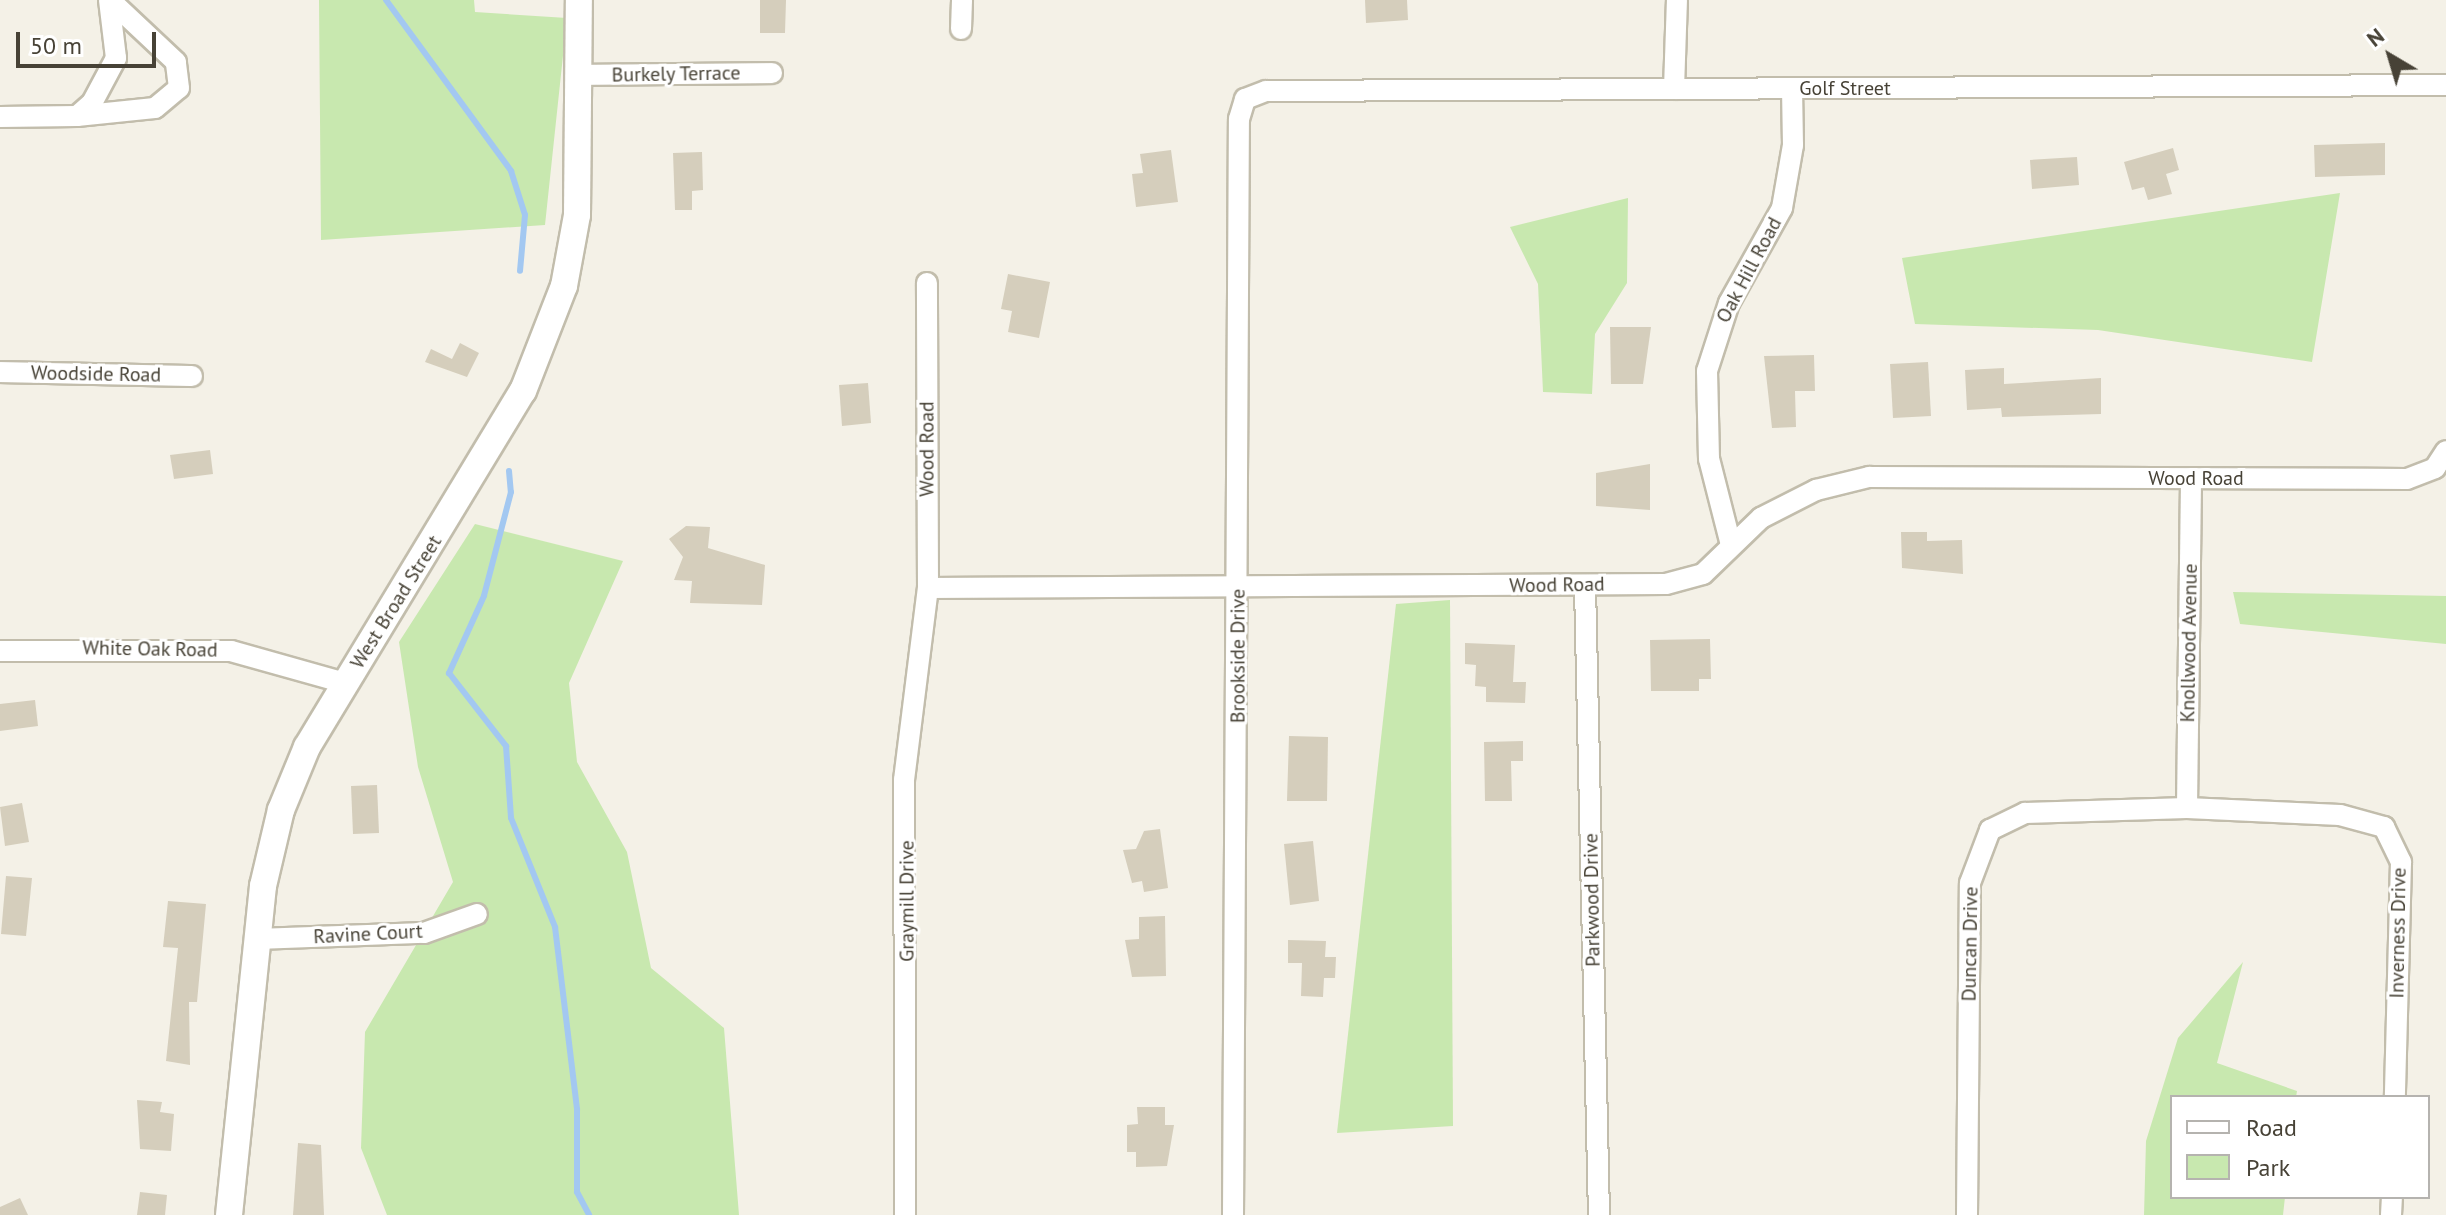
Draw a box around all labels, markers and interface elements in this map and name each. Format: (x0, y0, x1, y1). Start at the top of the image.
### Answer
scale bar (20, 16, 160, 66)
north arrow (2350, 16, 2430, 96)
text: N (2361, 22, 2390, 53)
text: 50 m (30, 30, 82, 61)
street label: Burkely Terrace (611, 61, 741, 87)
street label: Golf Street (1799, 76, 1891, 100)
street label: Oak Hill Road (1711, 213, 1787, 327)
street label: Woodside Road (31, 361, 161, 387)
street label: Wood Road (915, 401, 939, 497)
street label: Wood Road (2148, 466, 2244, 490)
street label: West Broad Street (345, 531, 447, 673)
street label: Knollwood Avenue (2176, 563, 2202, 723)
street label: Wood Road (1509, 572, 1605, 598)
street label: Brookside Drive (1226, 589, 1250, 723)
street label: White Oak Road (82, 636, 218, 662)
street label: Parkwood Drive (1579, 833, 1605, 967)
street label: Graymill Drive (895, 840, 919, 962)
street label: Inverness Drive (2385, 867, 2411, 999)
street label: Duncan Drive (1957, 886, 1983, 1002)
street label: Ravine Court (313, 919, 423, 949)
legend (2170, 1095, 2430, 1199)
text: Road (2246, 1112, 2297, 1143)
text: Park (2246, 1152, 2290, 1183)

